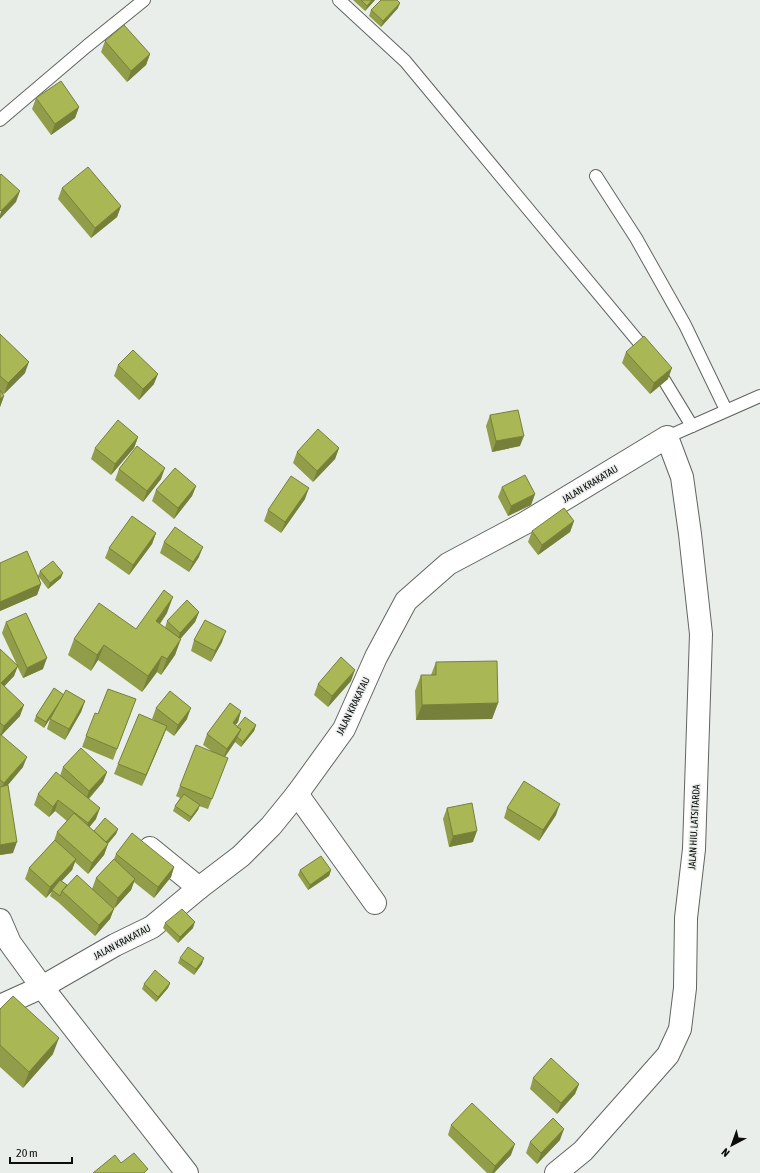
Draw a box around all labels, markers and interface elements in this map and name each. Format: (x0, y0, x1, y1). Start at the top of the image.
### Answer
street label: JALAN KRAKATAU (560, 463, 620, 505)
street label: JALAN KRAKATAU (334, 675, 372, 737)
street label: JALAN HIU. LATSITARDA (686, 784, 702, 870)
street label: JALAN KRAKATAU (92, 922, 153, 962)
north arrow (712, 1125, 752, 1165)
scale bar (10, 1139, 72, 1165)
text: 20 m (16, 1146, 38, 1160)
text: N (719, 1146, 732, 1159)

